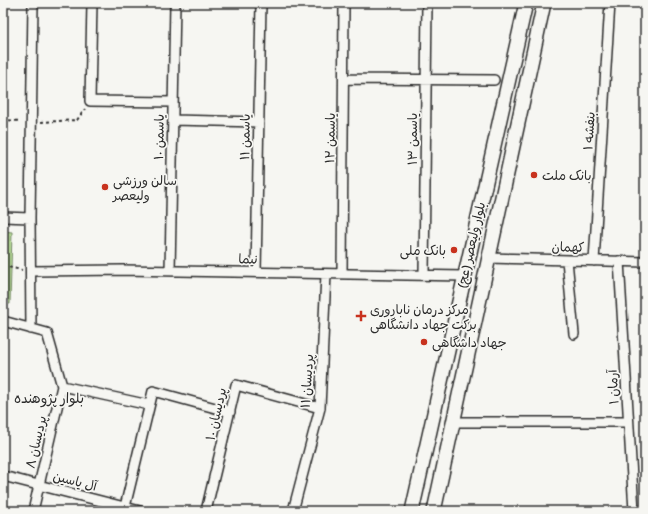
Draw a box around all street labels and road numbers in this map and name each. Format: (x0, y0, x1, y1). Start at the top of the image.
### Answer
street label: بنفشه ۱ (580, 111, 599, 151)
street label: یاسمن ۱۲ (322, 113, 339, 163)
street label: یاسمن ۱۳ (405, 113, 421, 165)
street label: یاسمن ۱۰ (151, 114, 168, 160)
street label: یاسمن ۱۱ (237, 114, 254, 160)
street label: بلوار ولیعصر (عج) (454, 200, 490, 290)
street label: کهمان (551, 239, 585, 255)
street label: نیما (238, 251, 258, 268)
street label: پردیسان ۱۱ (298, 353, 317, 409)
street label: آرمان ۱ (605, 368, 621, 405)
street label: پردیسان ۱۰ (203, 386, 230, 442)
street label: پردیسان ۸ (23, 414, 50, 470)
street label: آل یاسین (51, 468, 99, 495)

